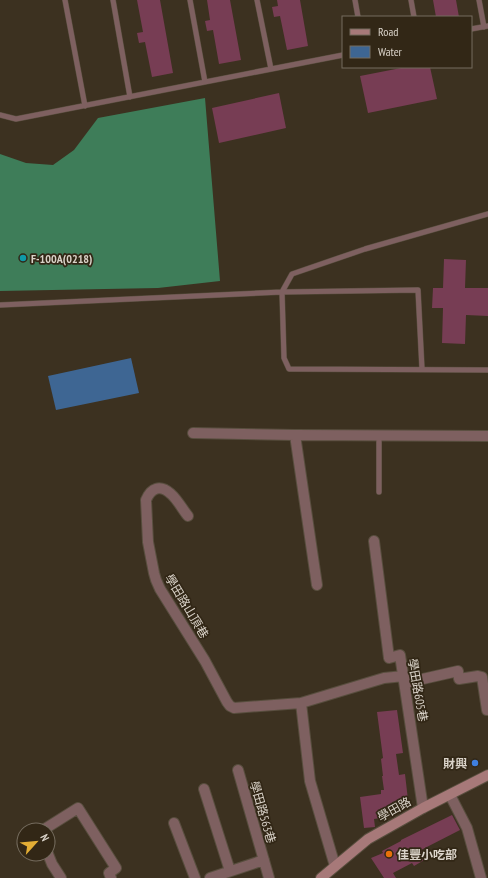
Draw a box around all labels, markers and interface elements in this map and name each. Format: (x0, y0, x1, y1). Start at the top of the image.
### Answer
legend (342, 16, 472, 68)
text: Road (378, 24, 398, 39)
text: Water (378, 44, 403, 59)
place label: F-100A(0218) (31, 251, 92, 266)
marker: F-100A(0218) (18, 253, 28, 263)
street label: 學田路山頂巷 (162, 571, 212, 641)
street label: 學田路605巷 (405, 657, 431, 723)
place label: 財興 (443, 756, 467, 771)
marker: 財興 (470, 758, 480, 768)
street label: 學田路563巷 (247, 779, 279, 845)
street label: 學田路 (375, 794, 413, 824)
north arrow (16, 822, 56, 862)
text: N (37, 832, 53, 843)
place label: 佳豐小吃部 (397, 847, 457, 862)
marker: 佳豐小吃部 (384, 849, 394, 859)

